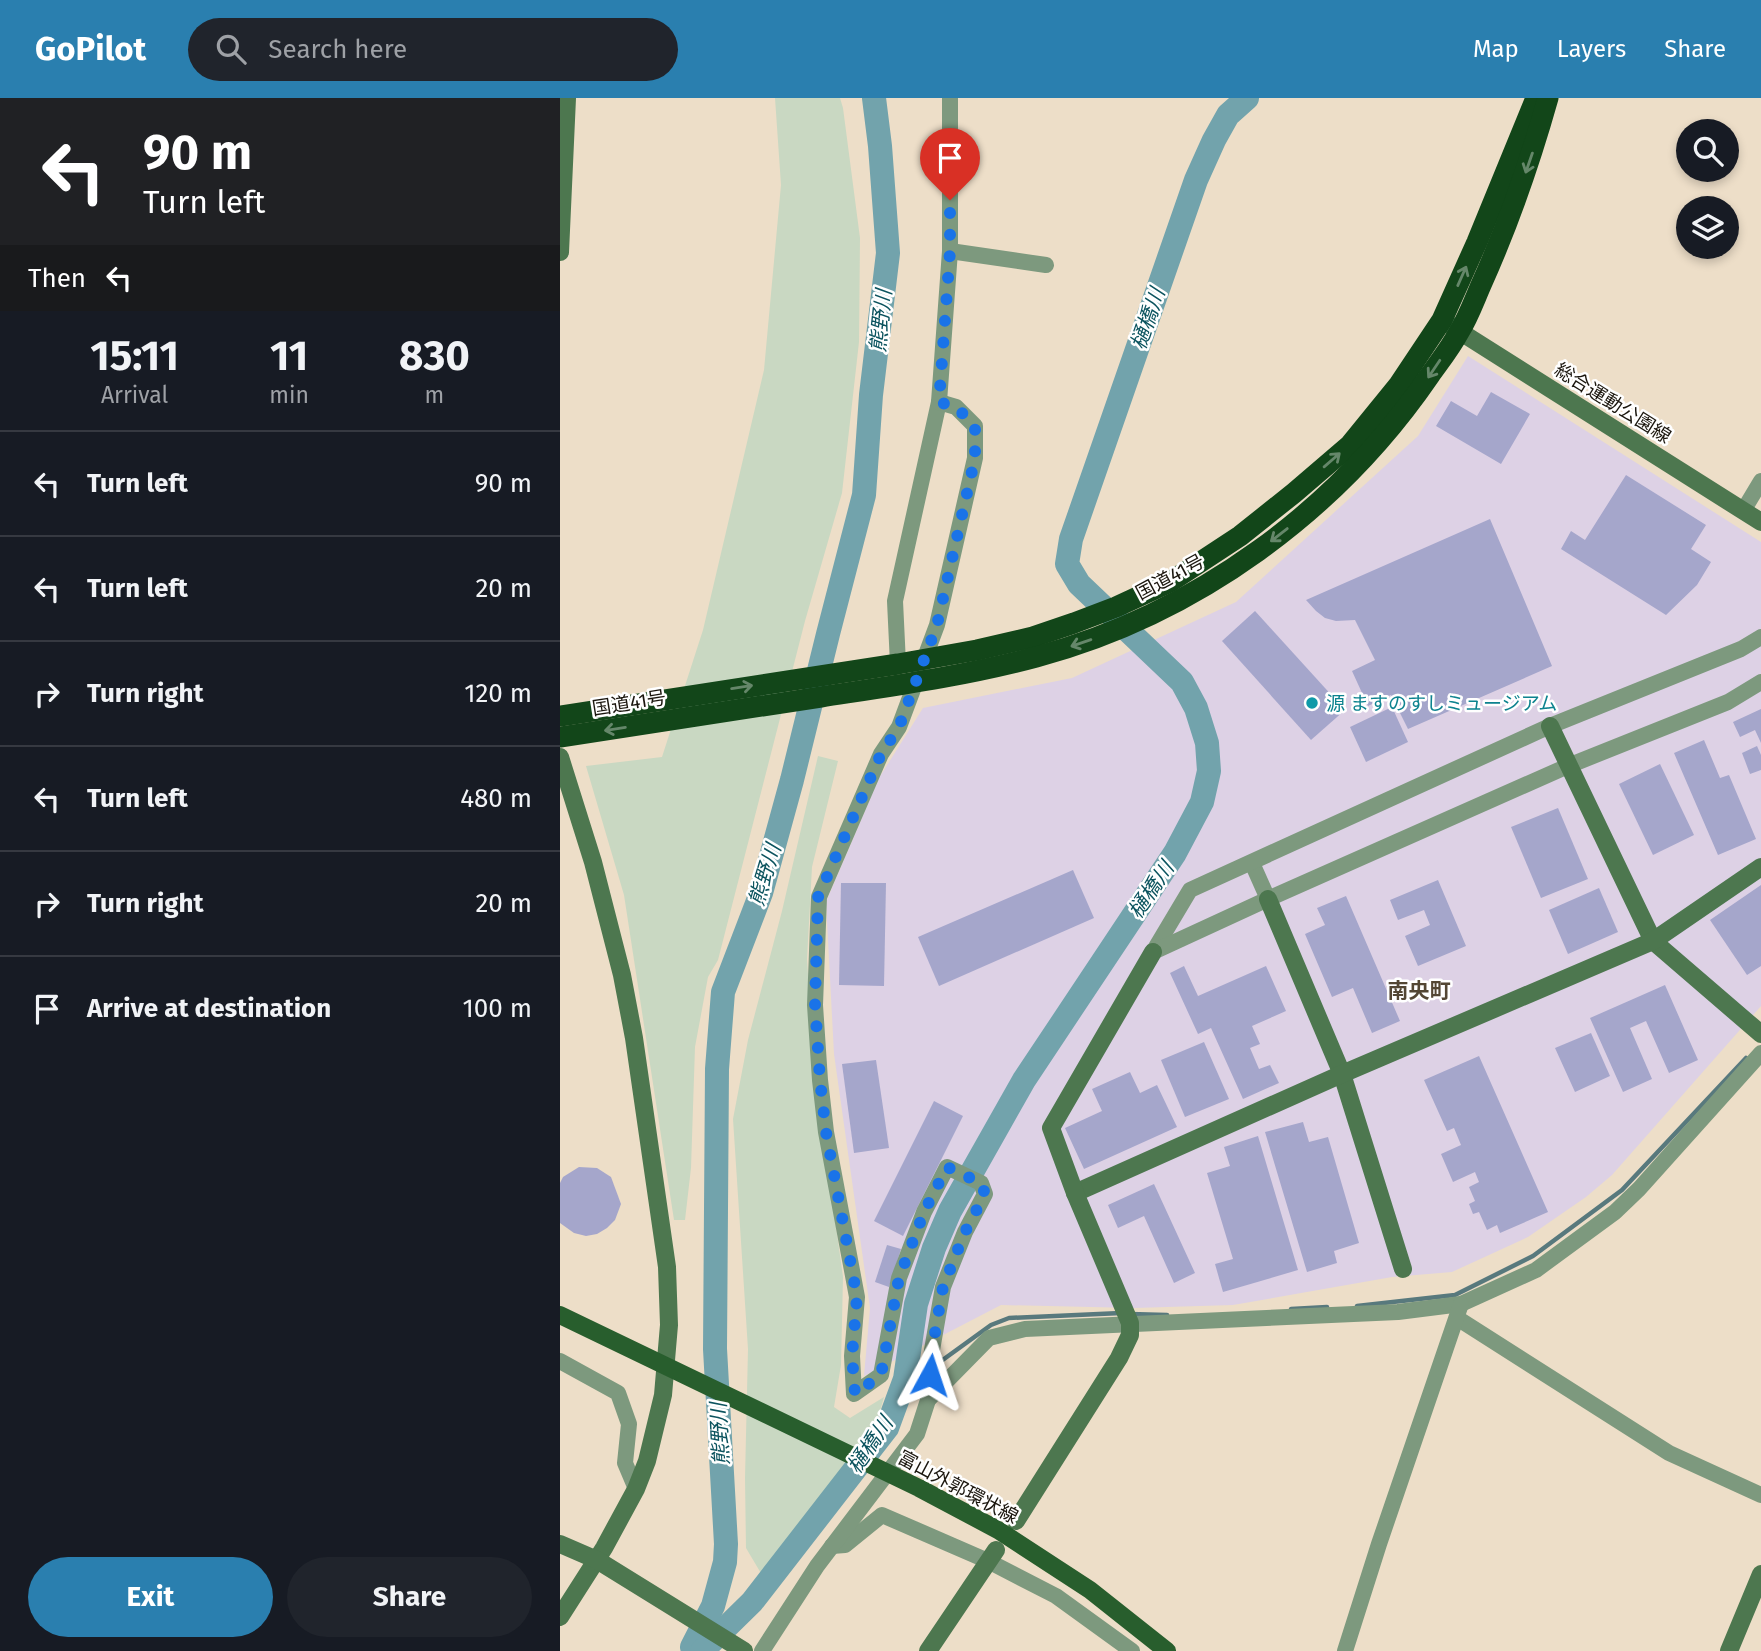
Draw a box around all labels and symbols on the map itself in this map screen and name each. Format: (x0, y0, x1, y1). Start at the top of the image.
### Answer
pin (920, 128, 980, 200)
one-way arrow (1522, 152, 1534, 174)
one-way arrow (1456, 265, 1469, 287)
water label: 樋橋川 (1125, 283, 1171, 353)
water label: 熊野川 (865, 286, 897, 354)
street label: 総合運動公園線 (1551, 358, 1675, 448)
one-way arrow (1427, 359, 1441, 378)
one-way arrow (1323, 452, 1341, 468)
one-way arrow (1271, 527, 1289, 542)
street label: 国道41号 (1132, 549, 1208, 605)
one-way arrow (1070, 638, 1092, 650)
one-way arrow (730, 680, 753, 693)
street label: 国道41号 (591, 686, 667, 720)
place label: 源 ますのすしミュージアム (1326, 692, 1557, 715)
marker: 源 ますのすしミュージアム (1304, 695, 1320, 711)
one-way arrow (604, 723, 627, 736)
water label: 熊野川 (743, 839, 787, 909)
water label: 樋橋川 (1123, 855, 1181, 923)
district label: 南央町 (1388, 978, 1451, 1004)
position arrow (893, 1338, 967, 1412)
water label: 熊野川 (705, 1400, 735, 1466)
water label: 樋橋川 (842, 1410, 900, 1478)
street label: 富山外郭環状線 (894, 1446, 1022, 1528)

